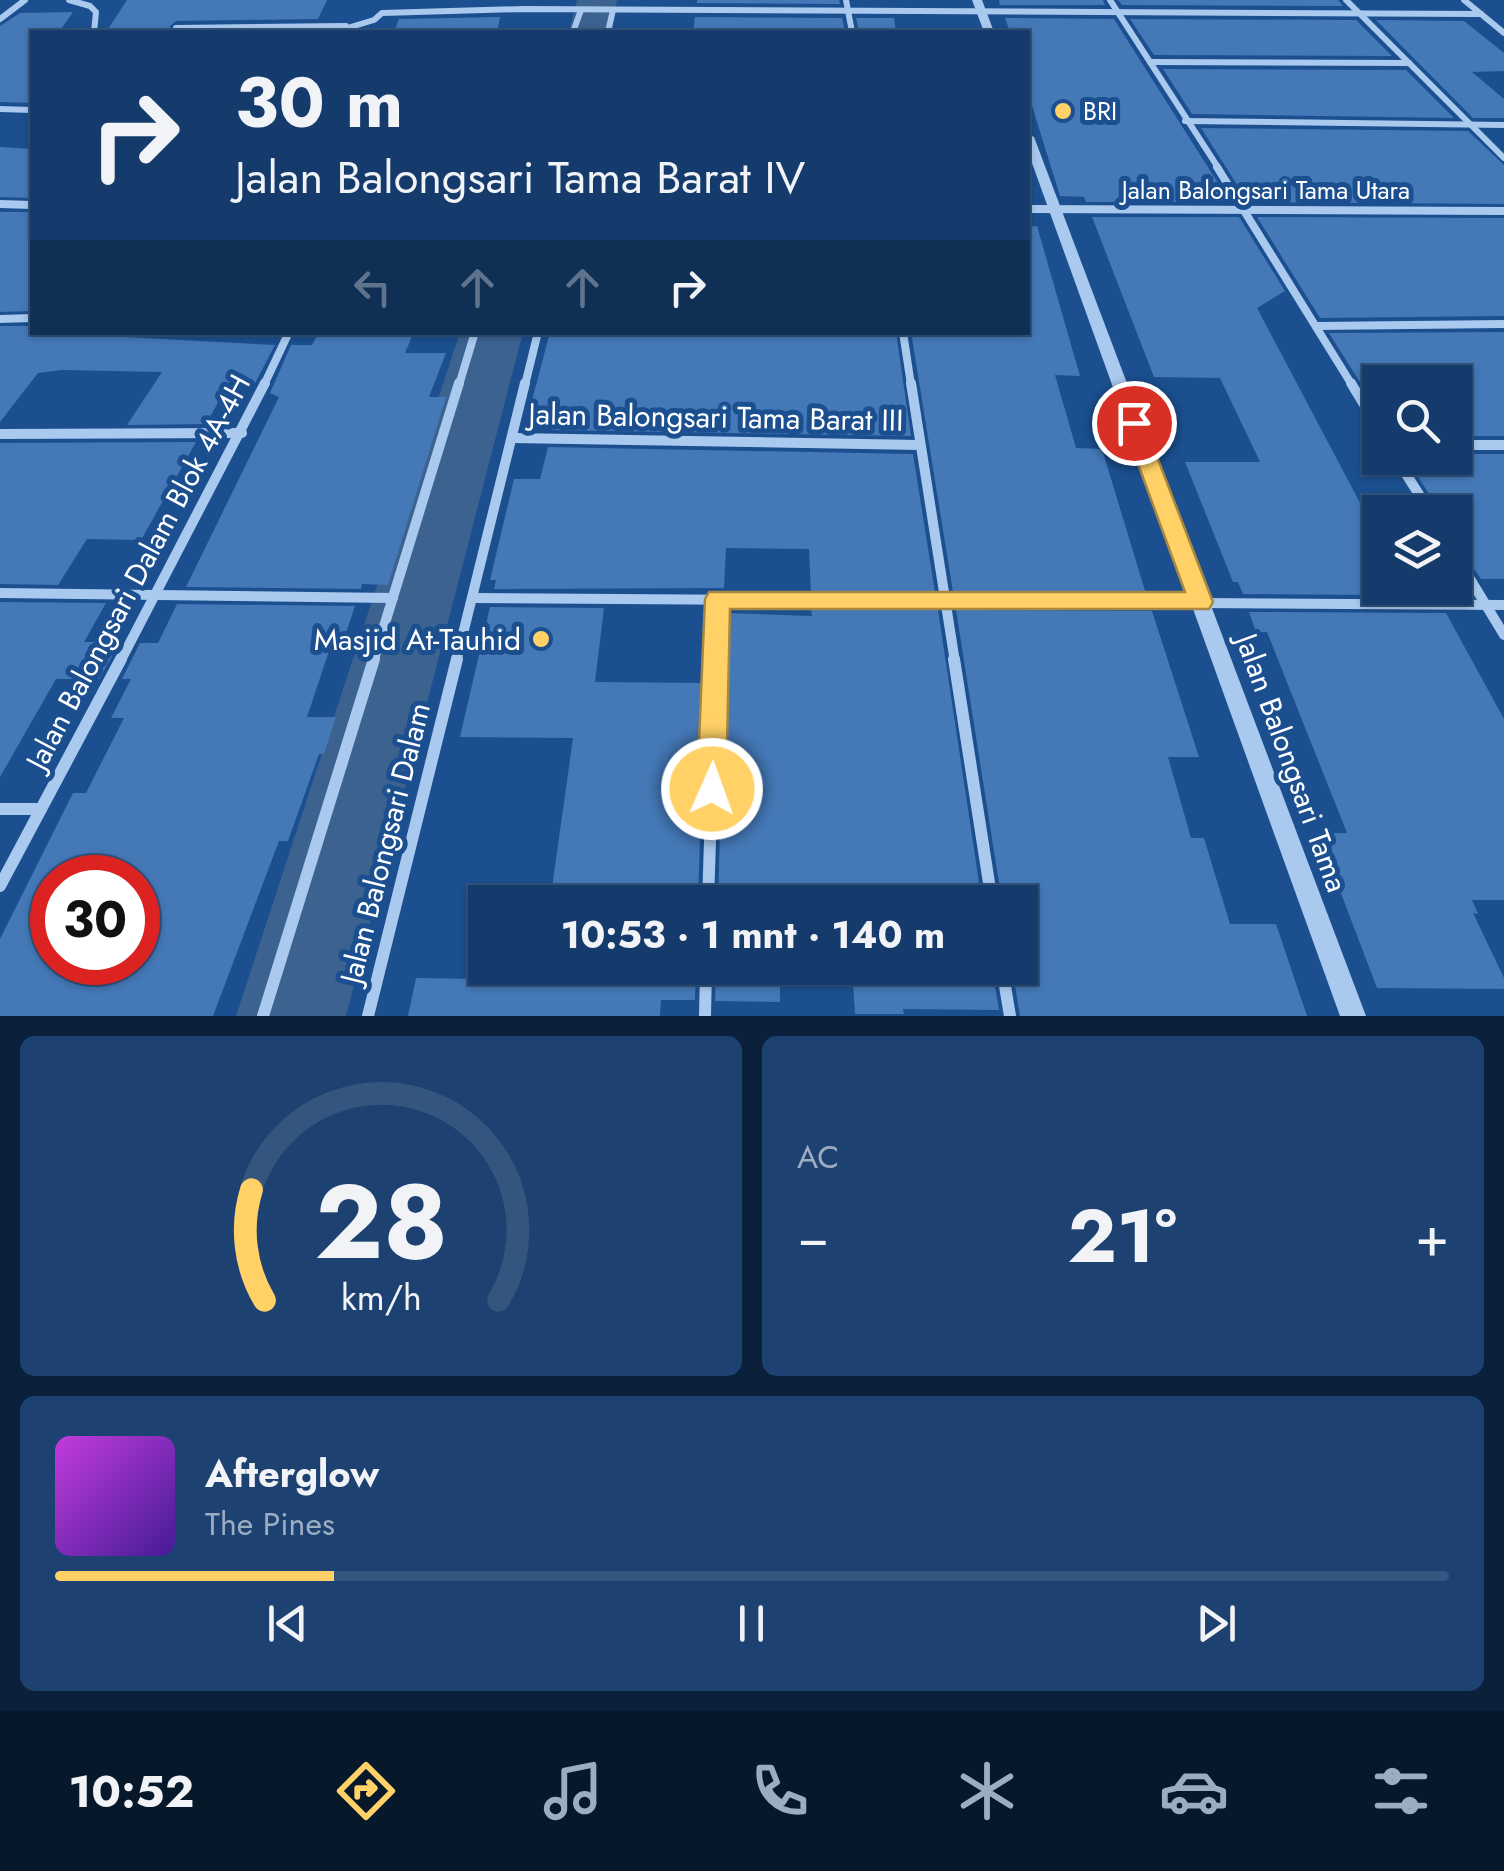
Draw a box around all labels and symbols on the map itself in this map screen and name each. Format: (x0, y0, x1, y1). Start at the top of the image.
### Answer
place label: BRI (1083, 93, 1117, 129)
marker: BRI (1052, 100, 1074, 122)
street label: Jalan Balongsari Tama Utara (1119, 172, 1410, 208)
street label: Jalan Balongsari Dalam Blok 4A-4H (13, 367, 261, 781)
pin (1092, 381, 1177, 466)
street label: Jalan Balongsari Tama Barat III (524, 392, 904, 442)
place label: Masjid At-Tauhid (314, 618, 521, 661)
street label: Jalan Balongsari Tama (1224, 624, 1359, 898)
marker: Masjid At-Tauhid (530, 628, 552, 650)
street label: Jalan Balongsari Dalam (328, 698, 441, 992)
position arrow (660, 737, 764, 841)
speed limit sign: 30 (30, 855, 160, 985)

